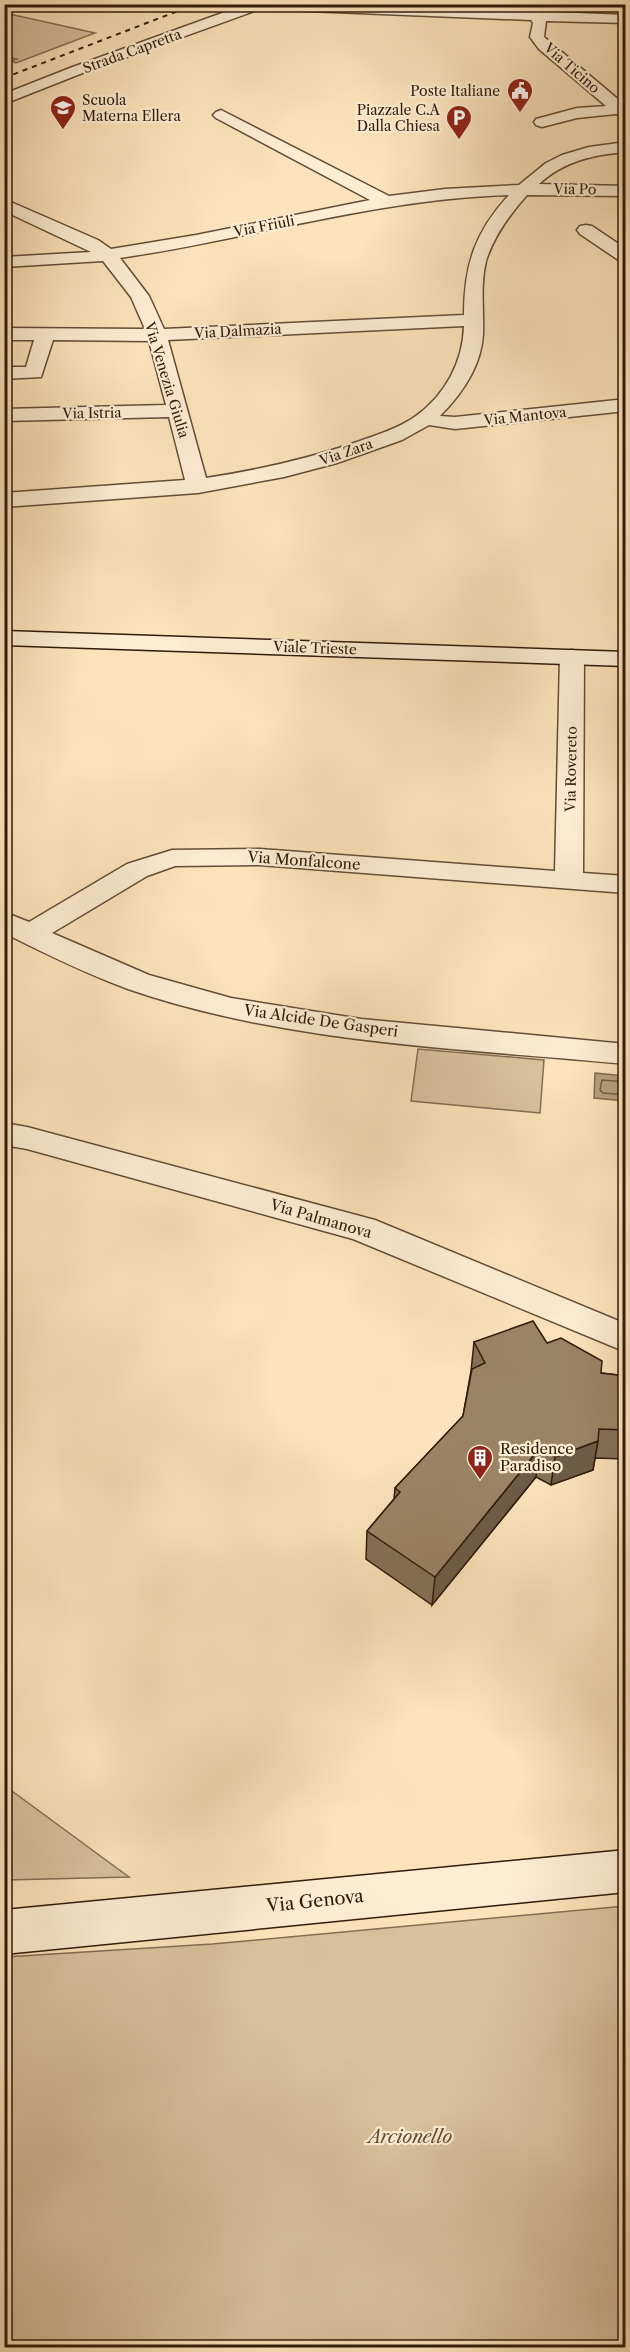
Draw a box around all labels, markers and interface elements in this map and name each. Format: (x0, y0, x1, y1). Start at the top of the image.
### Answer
street label: Strada Capretta (80, 25, 184, 77)
street label: Via Ticino (540, 38, 604, 97)
public building icon: Poste Italiane (505, 76, 535, 114)
place label: Poste Italiane (410, 82, 500, 100)
place label: Scuola Materna Ellera (82, 91, 181, 125)
school or university icon: Scuola Materna Ellera (48, 93, 78, 131)
place label: Piazzale C.A Dalla Chiesa (357, 101, 441, 135)
parking icon: Piazzale C.A Dalla Chiesa (444, 103, 474, 141)
street label: Via Po (552, 180, 597, 198)
street label: Via Friuli (231, 211, 296, 241)
street label: Via Venezia Giulia (140, 319, 193, 441)
street label: Via Dalmazia (193, 320, 283, 342)
street label: Via Istria (61, 403, 122, 423)
street label: Via Mantova (482, 403, 568, 429)
street label: Via Zara (316, 434, 376, 470)
street label: Viale Trieste (272, 638, 357, 658)
street label: Via Rovereto (561, 726, 581, 813)
street label: Via Monfalcone (246, 847, 361, 874)
street label: Via Alcide De Gasperi (242, 1000, 400, 1041)
street label: Via Palmanova (267, 1195, 374, 1242)
place label: Residence Paradiso (500, 1439, 574, 1475)
building icon: Residence Paradiso (465, 1443, 495, 1481)
street label: Via Genova (264, 1885, 365, 1917)
park label: Arcionello (365, 2126, 452, 2148)

